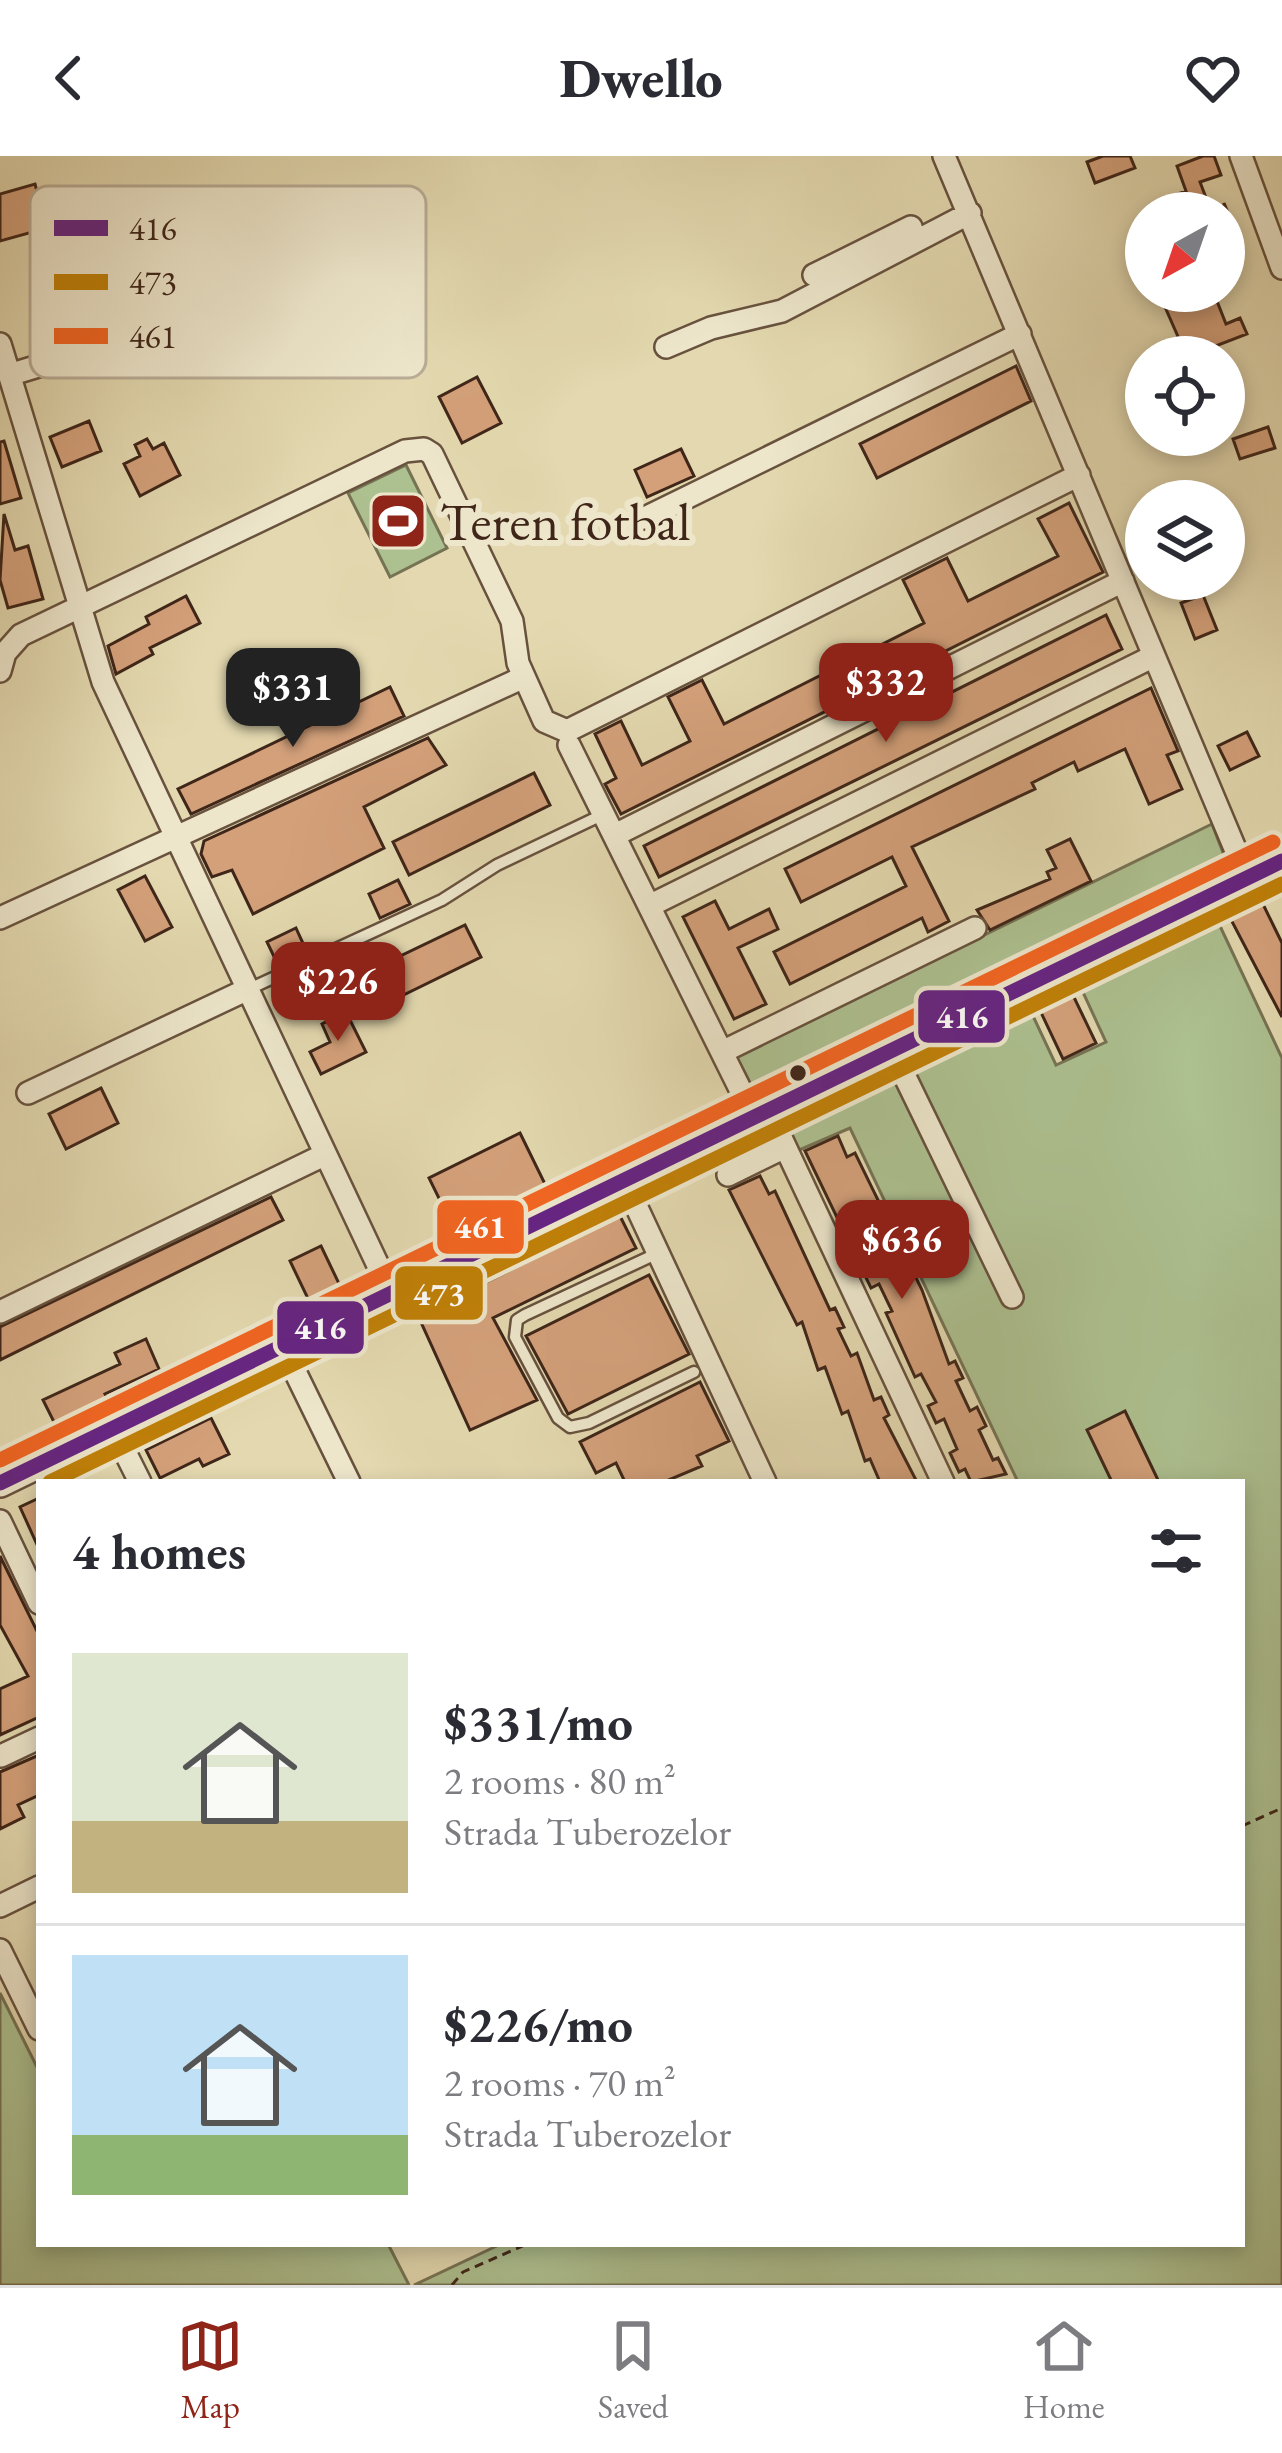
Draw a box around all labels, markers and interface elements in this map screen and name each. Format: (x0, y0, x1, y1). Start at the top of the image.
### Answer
text: Dwello (559, 43, 723, 113)
icon: back (36, 45, 102, 111)
icon: heart (1180, 45, 1246, 111)
legend (30, 186, 426, 378)
north arrow (1125, 192, 1245, 312)
map controls (1125, 192, 1245, 600)
text: 416 (129, 207, 177, 250)
text: 473 (129, 261, 177, 304)
text: 461 (129, 315, 177, 358)
button: locate (1125, 336, 1245, 456)
button: layers (1125, 480, 1245, 600)
place label: Teren fotbal (440, 486, 691, 556)
sports icon: Teren fotbal (367, 490, 429, 552)
pin: $332 (815, 643, 957, 745)
pin: $331 (222, 648, 364, 750)
text: $332 (846, 656, 926, 707)
text: $331 (253, 661, 333, 712)
pin: $226 (267, 942, 409, 1044)
text: $226 (298, 955, 378, 1006)
line badge: 416 (916, 988, 1007, 1045)
text: 416 (936, 995, 988, 1038)
unlabelled marker (787, 1062, 809, 1084)
line badge: 461 (435, 1198, 526, 1256)
pin: $636 (831, 1200, 973, 1302)
text: 461 (454, 1205, 506, 1248)
text: $636 (862, 1213, 942, 1264)
line badge: 473 (393, 1264, 485, 1322)
text: 473 (413, 1272, 465, 1315)
line badge: 416 (275, 1299, 366, 1356)
text: 416 (294, 1306, 346, 1349)
text: 4 homes (72, 1518, 246, 1584)
icon: filters (1143, 1518, 1209, 1584)
text: $331/mo (444, 1689, 633, 1755)
icon: home (168, 1701, 312, 1845)
text: 2 rooms · 80 m² (444, 1755, 676, 1806)
text: Strada Tuberozelor (444, 1806, 731, 1857)
text: $226/mo (444, 1991, 633, 2057)
icon: home (168, 2003, 312, 2147)
text: 2 rooms · 70 m² (444, 2057, 676, 2108)
text: Strada Tuberozelor (444, 2108, 731, 2159)
tab: Map (177, 2313, 243, 2428)
tab: Saved (598, 2313, 669, 2428)
tab: Home (1023, 2313, 1105, 2428)

